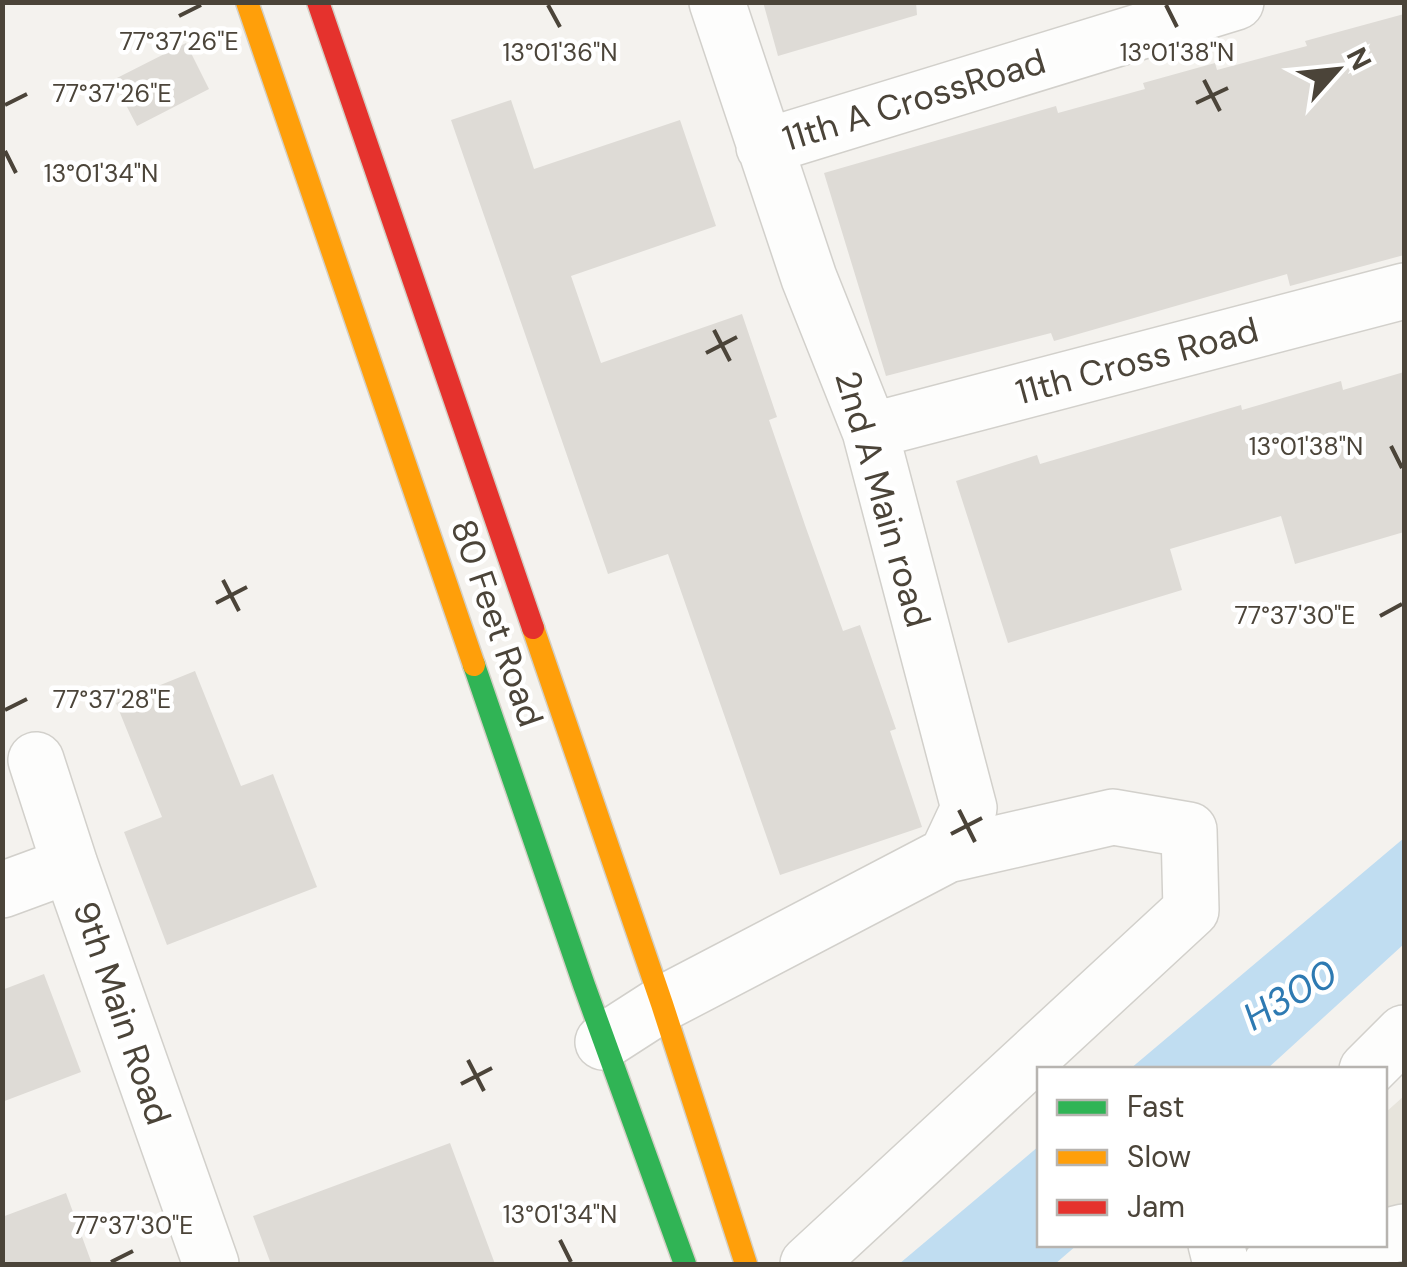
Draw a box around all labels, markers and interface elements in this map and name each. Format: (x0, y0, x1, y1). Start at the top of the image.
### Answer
north arrow (1287, 20, 1387, 120)
text: 77°37'26"E (119, 25, 239, 58)
text: 13°01'36"N (502, 36, 618, 69)
text: 13°01'38"N (1120, 36, 1234, 69)
street label: 11th A CrossRoad (777, 38, 1051, 162)
text: N (1338, 41, 1380, 76)
text: 77°37'26"E (52, 77, 172, 110)
text: 13°01'34"N (44, 157, 158, 190)
street label: 11th Cross Road (1011, 307, 1263, 415)
street label: 2nd A Main road (824, 366, 942, 632)
text: 13°01'38"N (1249, 430, 1363, 463)
street label: 80 Feet Road (440, 513, 554, 733)
text: 77°37'30"E (1235, 599, 1355, 632)
text: 77°37'28"E (53, 683, 171, 716)
street label: 9th Main Road (62, 895, 182, 1131)
water label: H300 (1234, 948, 1346, 1042)
legend (1037, 1067, 1387, 1247)
text: Fast (1127, 1087, 1185, 1126)
text: Slow (1127, 1137, 1191, 1176)
text: Jam (1127, 1187, 1185, 1226)
text: 13°01'34"N (503, 1198, 617, 1231)
text: 77°37'30"E (73, 1209, 193, 1242)

